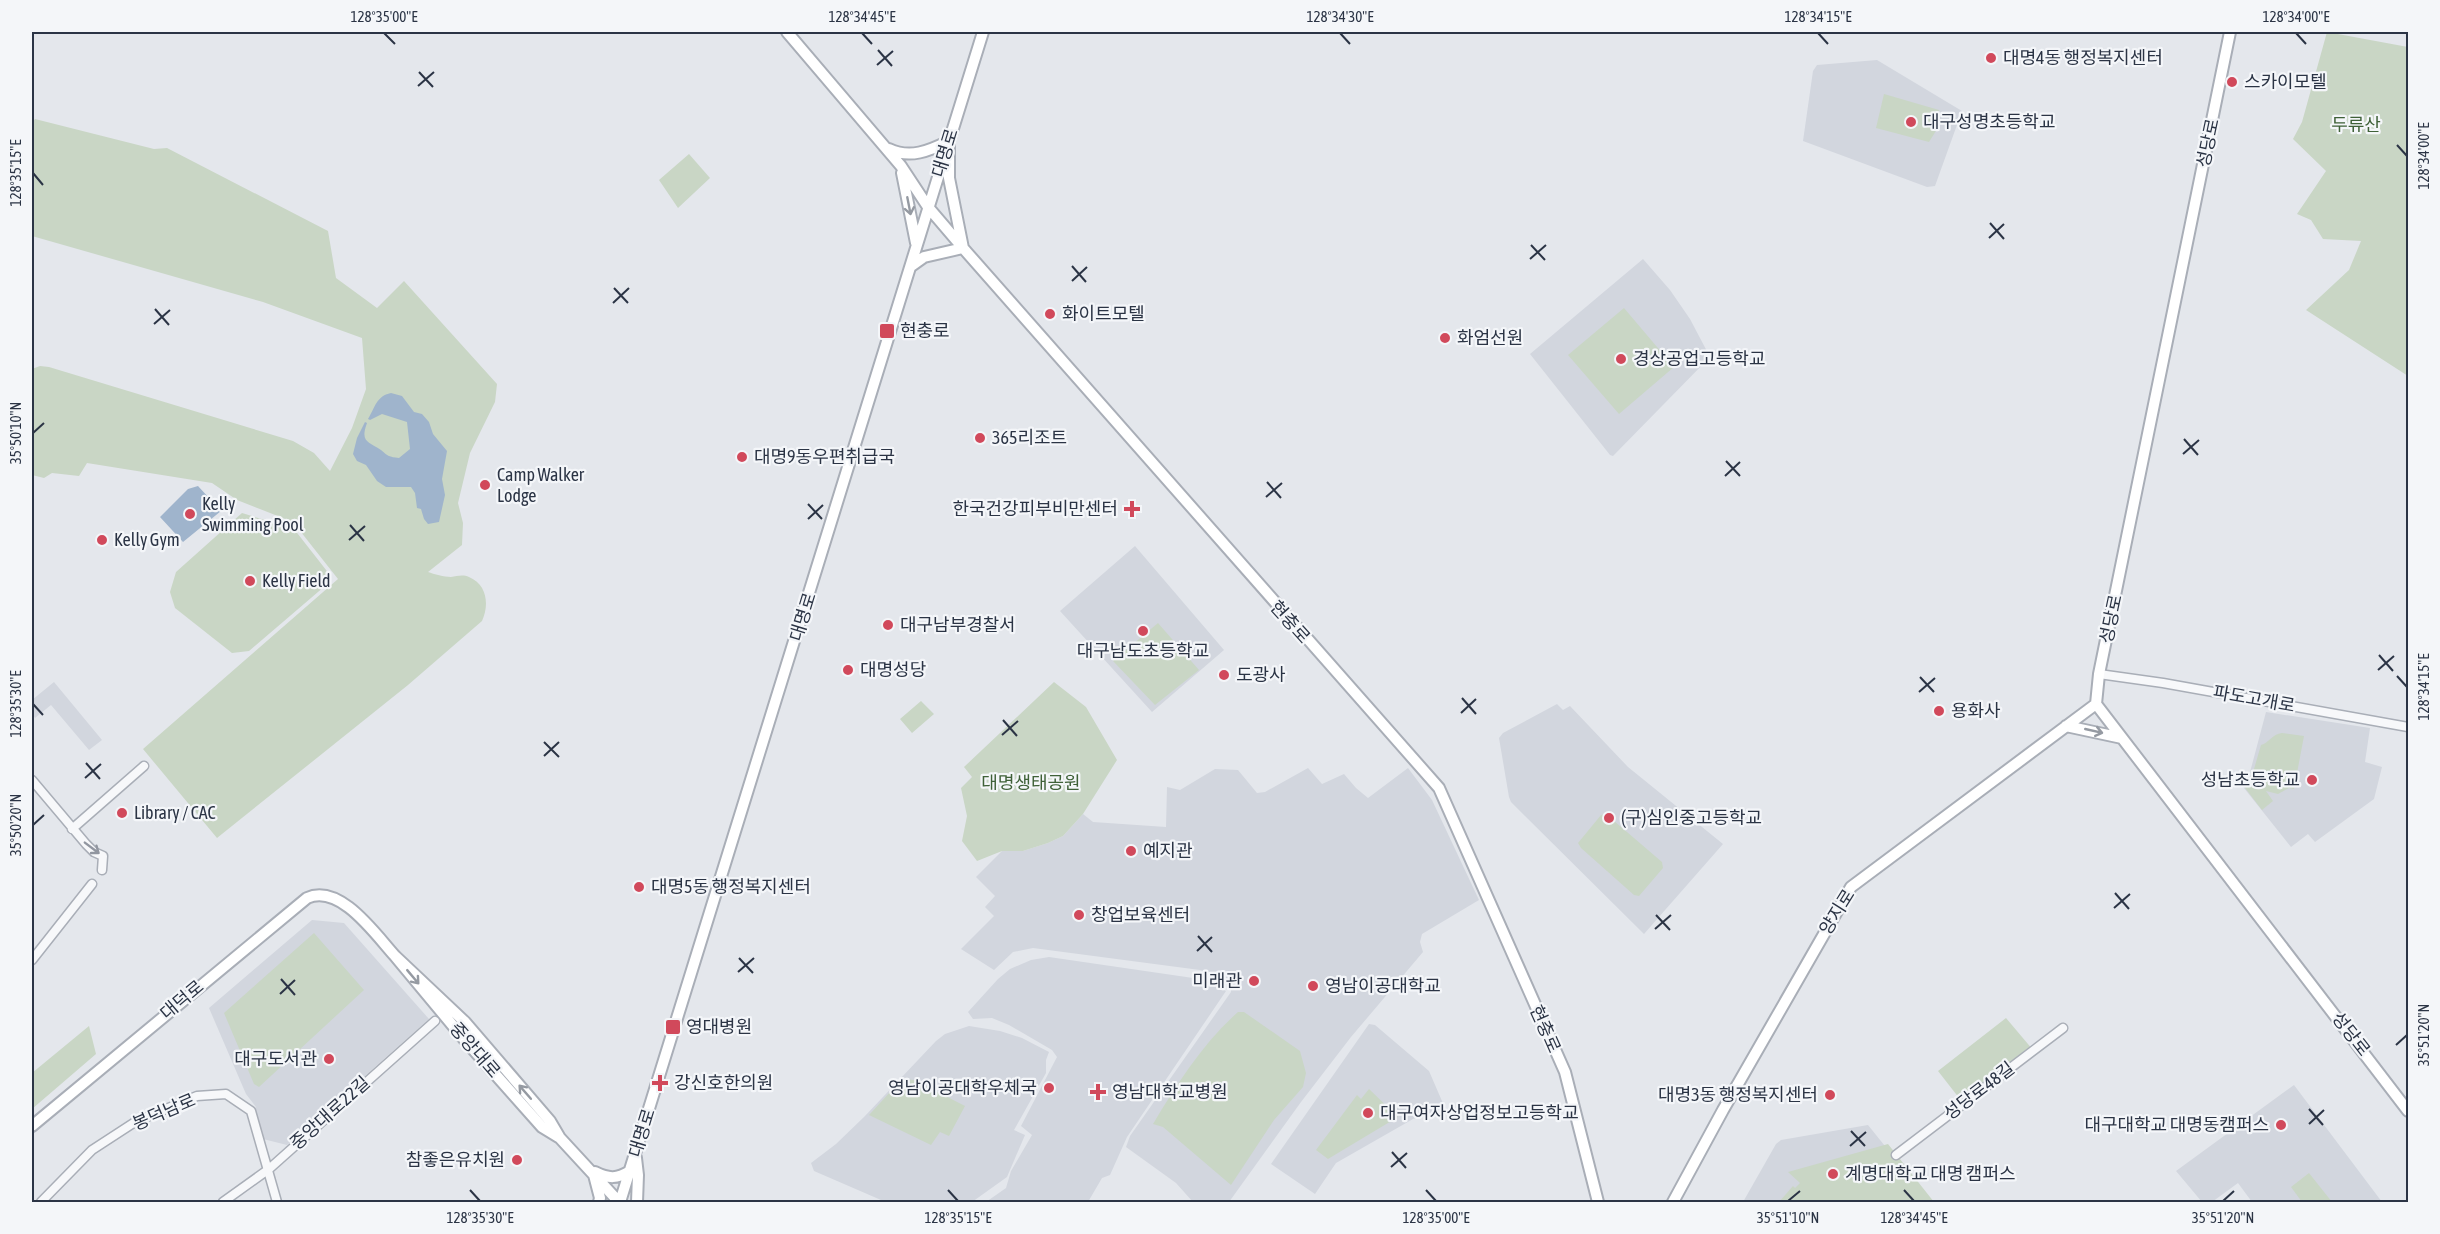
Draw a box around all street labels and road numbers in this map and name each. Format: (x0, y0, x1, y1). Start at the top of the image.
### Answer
street label: 성당로 (2192, 116, 2223, 169)
street label: 대명로 (927, 126, 962, 180)
street label: 대명로 (785, 590, 820, 644)
street label: 성당로 (2095, 592, 2126, 645)
street label: 현충로 (1266, 596, 1315, 647)
street label: 파도고개로 (2211, 681, 2297, 716)
street label: 양지로 (1815, 885, 1859, 938)
street label: 대덕로 (156, 976, 207, 1024)
street label: 현충로 (1526, 1002, 1565, 1056)
street label: 성당로 (2328, 1008, 2375, 1060)
street label: 중앙대로 (446, 1018, 505, 1082)
street label: 성당로48길 (1939, 1057, 2018, 1124)
street label: 중앙대로22길 (286, 1071, 374, 1154)
street label: 봉덕남로 (129, 1089, 198, 1134)
street label: 대명로 (624, 1106, 659, 1160)

